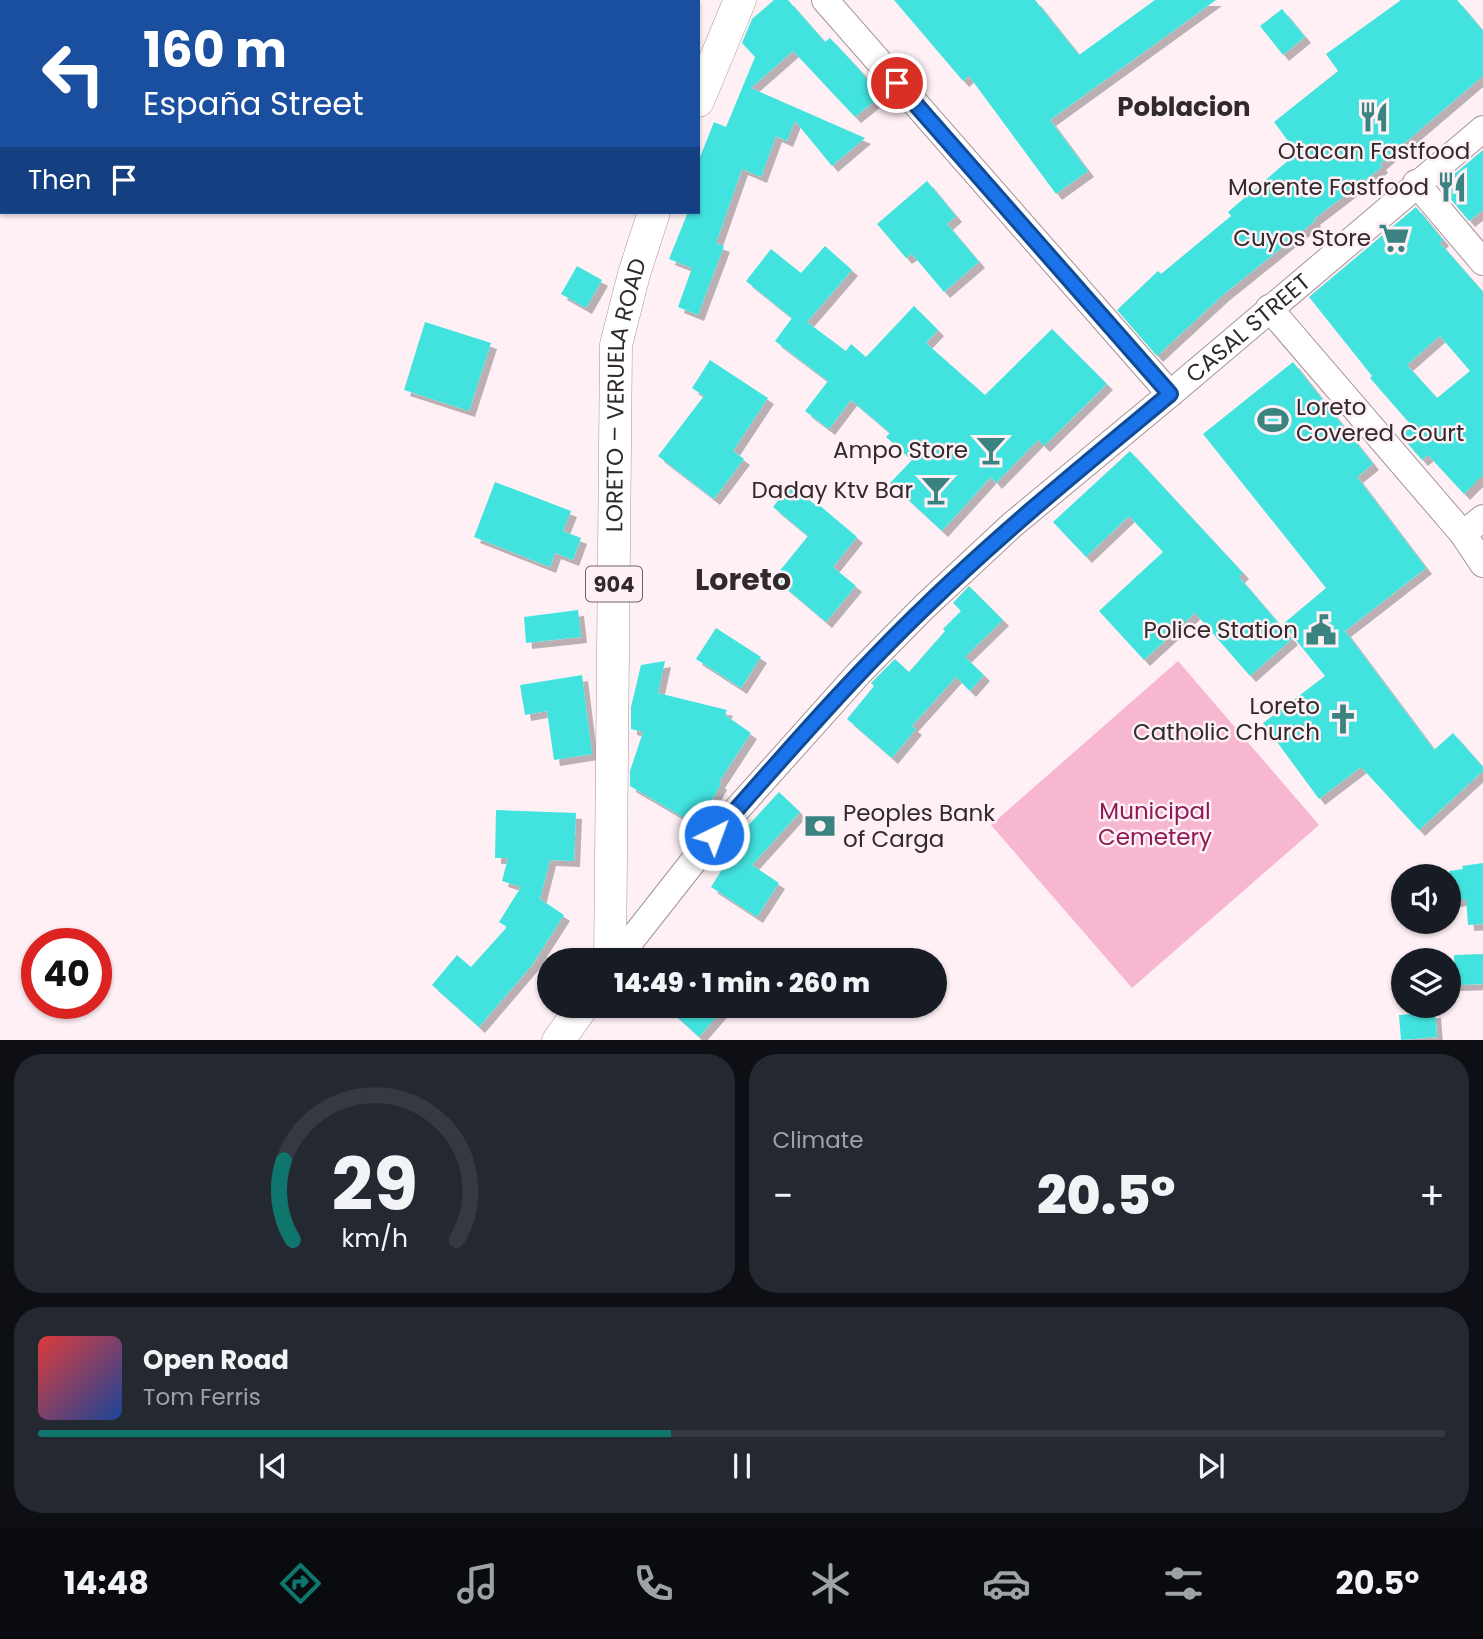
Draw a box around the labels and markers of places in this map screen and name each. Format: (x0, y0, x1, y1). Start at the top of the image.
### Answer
pin (867, 53, 927, 113)
restaurant icon: Otacan Fastfood (1357, 100, 1391, 134)
place label: Otacan Fastfood (1278, 135, 1470, 167)
restaurant icon: Morente Fastfood (1435, 170, 1469, 204)
place label: Morente Fastfood (1228, 171, 1429, 203)
supermarket icon: Cuyos Store (1377, 221, 1411, 255)
place label: Cuyos Store (1233, 222, 1371, 254)
place label: Loreto Covered Court (1296, 391, 1464, 449)
sports icon: Loreto Covered Court (1256, 403, 1290, 437)
bar icon: Ampo Store (974, 433, 1008, 467)
place label: Ampo Store (833, 434, 968, 466)
bar icon: Daday Ktv Bar (919, 473, 953, 507)
place label: Daday Ktv Bar (752, 474, 913, 506)
public building icon: Police Station (1304, 613, 1338, 647)
place label: Police Station (1143, 614, 1298, 646)
place label: Loreto Catholic Church (1133, 690, 1320, 748)
church icon: Loreto Catholic Church (1326, 702, 1360, 736)
place label: Peoples Bank of Carga (843, 797, 995, 855)
bank icon: Peoples Bank of Carga (803, 809, 837, 843)

